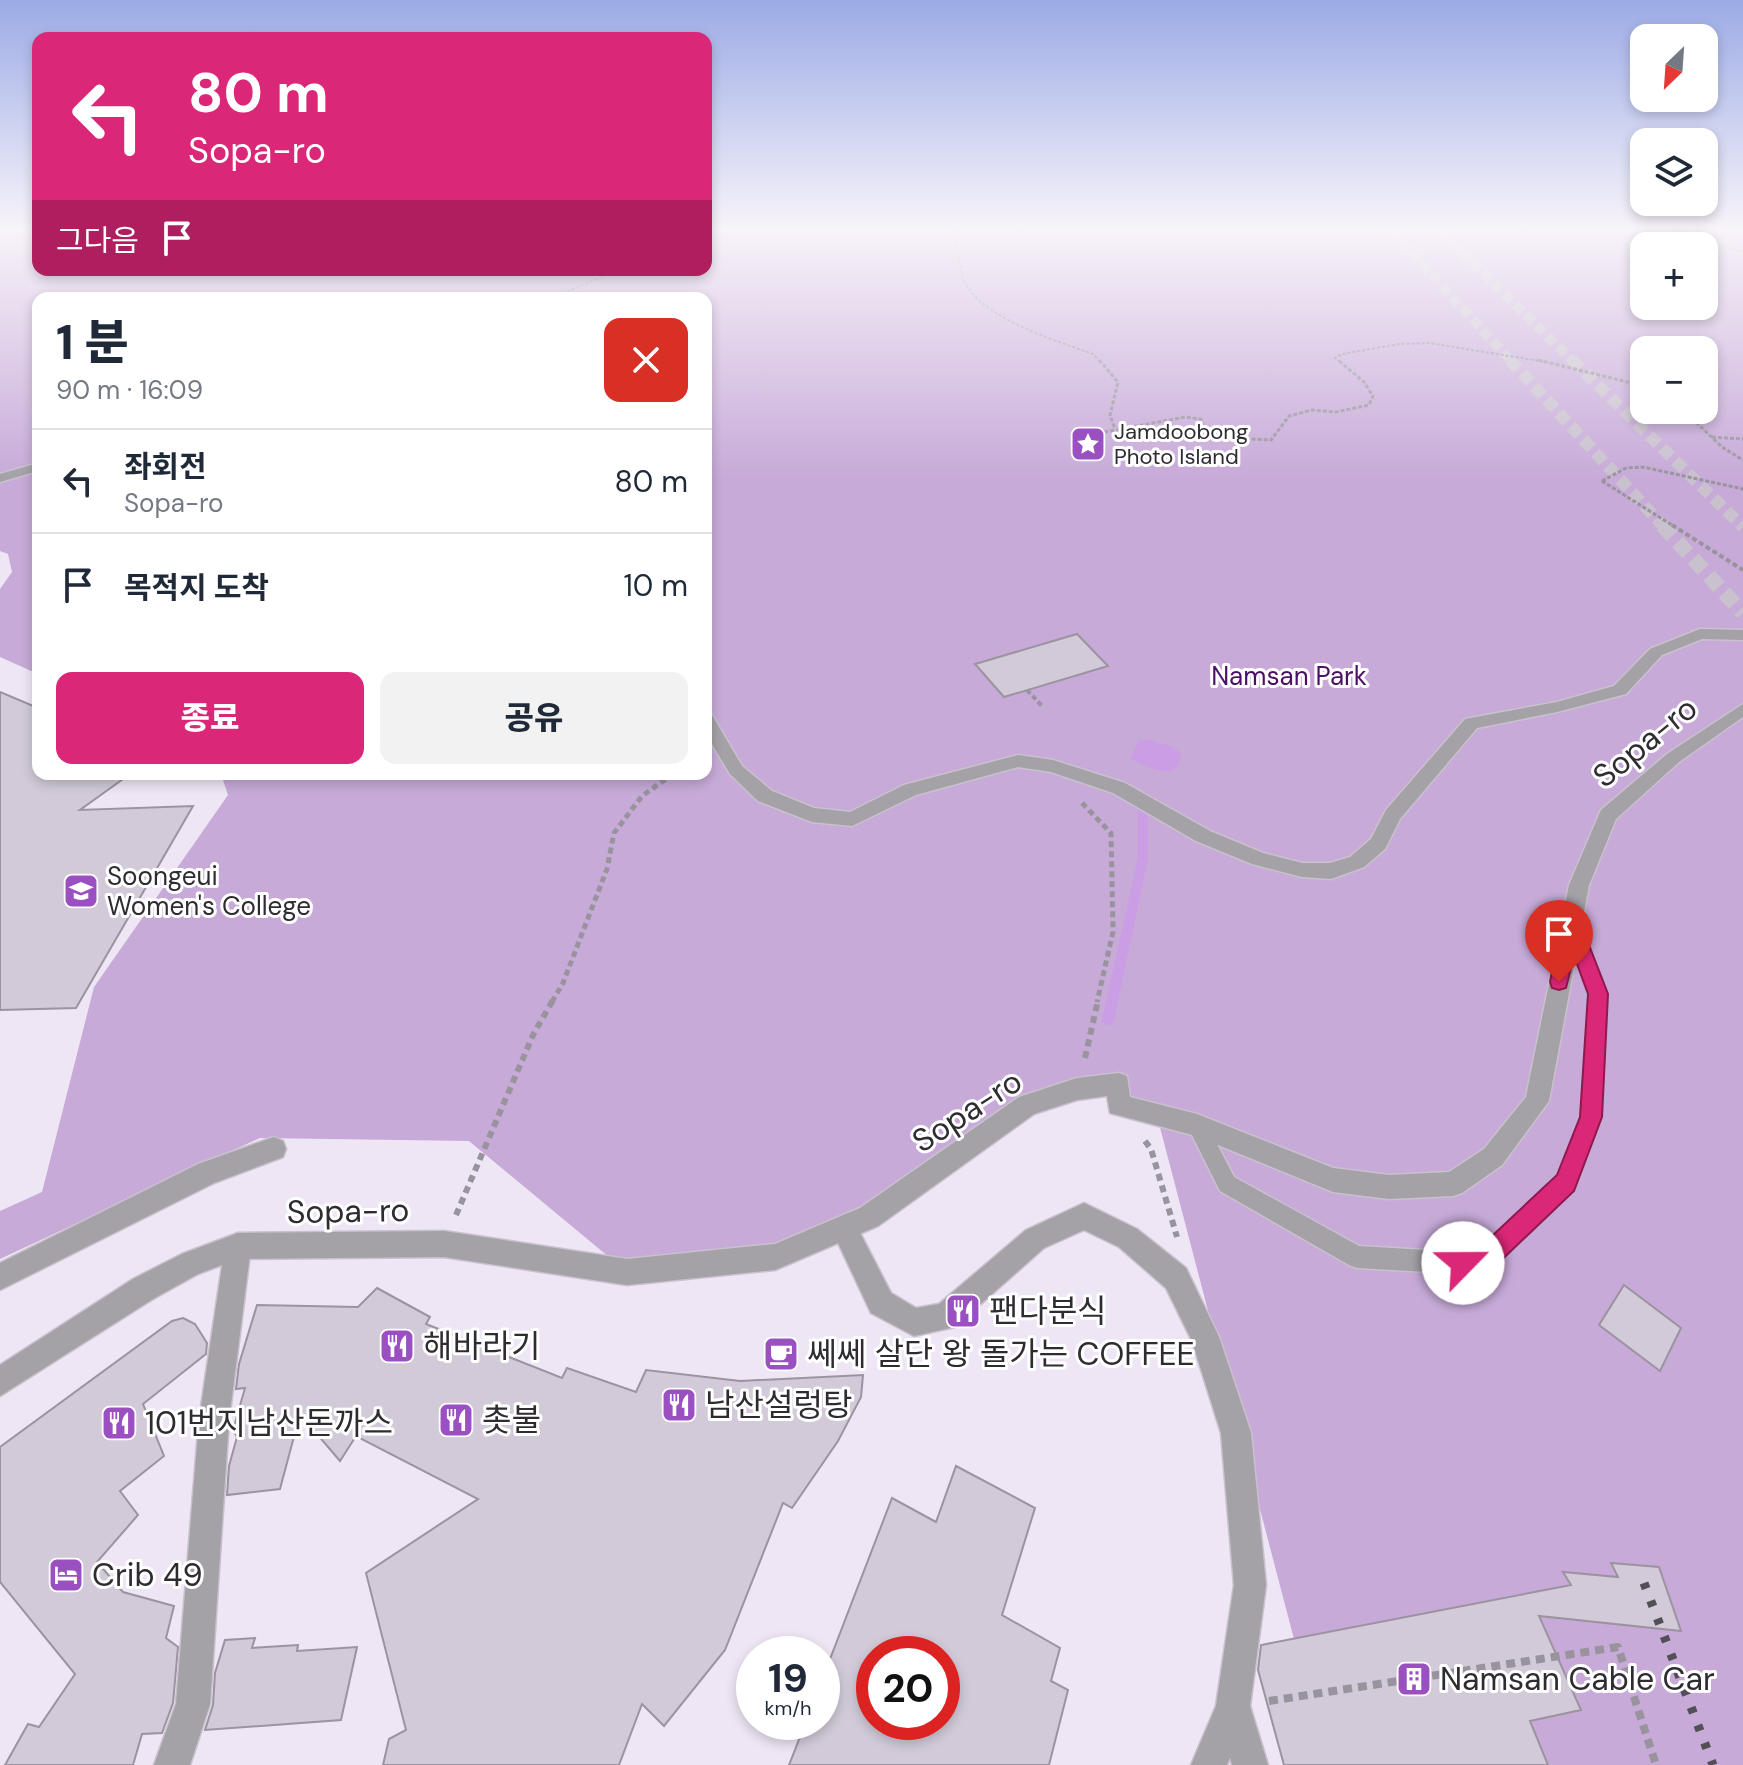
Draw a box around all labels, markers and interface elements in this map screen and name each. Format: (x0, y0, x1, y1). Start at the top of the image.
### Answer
north arrow (1630, 24, 1718, 112)
map controls (1630, 24, 1718, 424)
text: 80 m (188, 56, 329, 129)
icon: left (56, 64, 160, 168)
text: Sopa-ro (188, 127, 326, 174)
button: layers (1630, 128, 1718, 216)
icon: arrive (155, 216, 199, 260)
text: 그다음 (56, 221, 139, 260)
button: + (1630, 232, 1718, 320)
text: 1 분 (56, 311, 129, 374)
button: close (604, 318, 688, 402)
button: − (1630, 336, 1718, 424)
text: 90 m · 16:09 (56, 373, 203, 407)
place label: Jamdoobong Photo Island (1114, 417, 1248, 471)
place icon: Jamdoobong Photo Island (1069, 425, 1107, 463)
text: 좌회전 (124, 447, 207, 486)
icon: left (56, 459, 100, 503)
text: 80 m (615, 462, 688, 501)
text: Sopa-ro (124, 486, 224, 520)
icon: arrive (56, 563, 100, 607)
text: 10 m (623, 566, 688, 605)
text: 목적지 도착 (124, 568, 269, 607)
park label: Namsan Park (1211, 659, 1367, 693)
button: 종료 (56, 672, 364, 764)
button: 공유 (380, 672, 688, 764)
street label: Sopa-ro (1584, 687, 1706, 797)
place label: Soongeui Women's College (107, 859, 311, 923)
school or university icon: Soongeui Women's College (62, 872, 100, 910)
pin (1525, 900, 1593, 982)
icon: arrive (1537, 912, 1581, 956)
street label: Sopa-ro (904, 1060, 1030, 1162)
street label: Sopa-ro (286, 1189, 410, 1233)
position arrow (1421, 1221, 1505, 1305)
place label: 팬다분식 (989, 1290, 1107, 1332)
restaurant icon: 팬다분식 (944, 1292, 982, 1330)
place label: 해바라기 (423, 1325, 541, 1367)
restaurant icon: 해바라기 (378, 1327, 416, 1365)
place label: 쎄쎄 살단 왕 돌가는 COFFEE (807, 1333, 1195, 1375)
cafe icon: 쎄쎄 살단 왕 돌가는 COFFEE (762, 1335, 800, 1373)
place label: 남산설렁탕 (705, 1384, 852, 1426)
restaurant icon: 남산설렁탕 (660, 1386, 698, 1424)
place label: 촛불 (482, 1399, 541, 1441)
restaurant icon: 촛불 (437, 1401, 475, 1439)
place label: 101번지남산돈까스 (145, 1402, 393, 1444)
restaurant icon: 101번지남산돈까스 (100, 1404, 138, 1442)
place label: Crib 49 (92, 1554, 203, 1596)
hotel icon: Crib 49 (47, 1556, 85, 1594)
speed limit sign: 20 (856, 1636, 960, 1740)
text: 19 (768, 1652, 808, 1704)
place label: Namsan Cable Car (1440, 1658, 1715, 1700)
building icon: Namsan Cable Car (1395, 1660, 1433, 1698)
text: km/h (764, 1695, 812, 1721)

